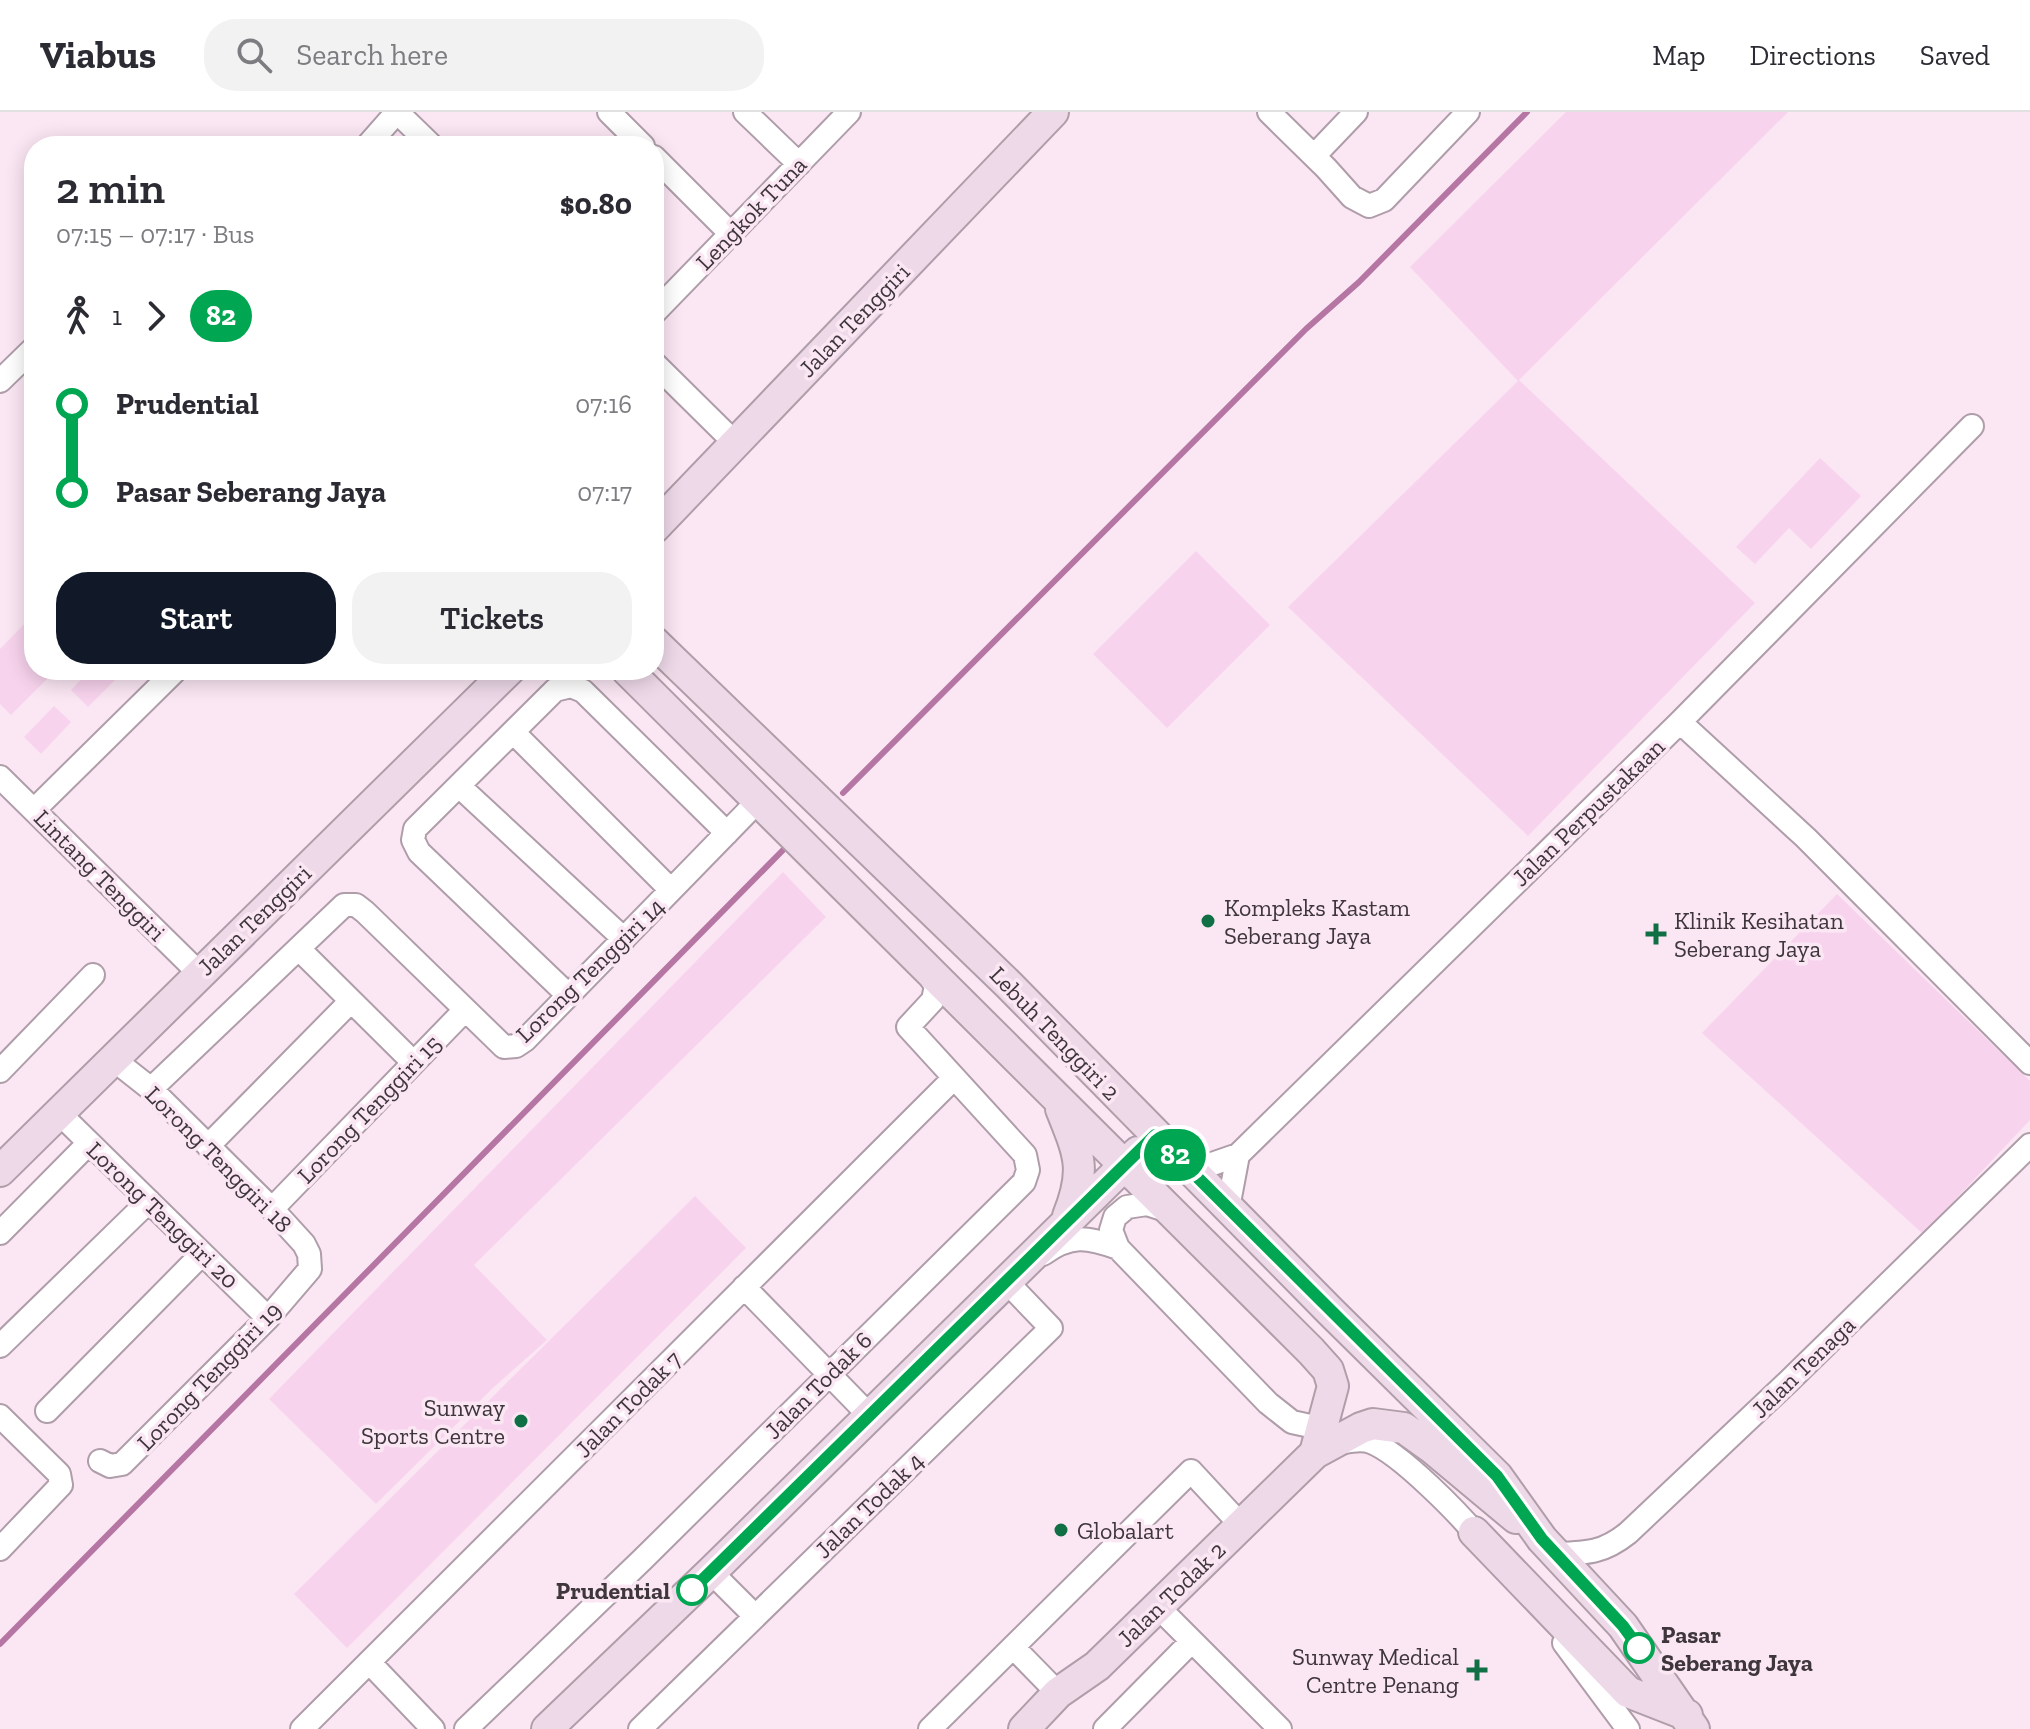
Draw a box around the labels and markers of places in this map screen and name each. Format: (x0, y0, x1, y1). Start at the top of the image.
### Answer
place label: Kompleks Kastam Seberang Jaya (1224, 893, 1410, 950)
place label: Klinik Kesihatan Seberang Jaya (1674, 906, 1844, 963)
marker: Kompleks Kastam Seberang Jaya (1199, 912, 1217, 930)
marker: Klinik Kesihatan Seberang Jaya (1645, 923, 1667, 945)
place label: Sunway Sports Centre (361, 1393, 506, 1450)
marker: Sunway Sports Centre (512, 1412, 530, 1430)
place label: Globalart (1077, 1516, 1174, 1545)
marker: Globalart (1052, 1521, 1070, 1539)
marker: Prudential (677, 1575, 707, 1605)
place label: Prudential (556, 1576, 670, 1605)
place label: Pasar Seberang Jaya (1661, 1620, 1813, 1677)
marker: Pasar Seberang Jaya (1624, 1633, 1654, 1663)
place label: Sunway Medical Centre Penang (1292, 1642, 1459, 1699)
marker: Sunway Medical Centre Penang (1466, 1659, 1488, 1681)

